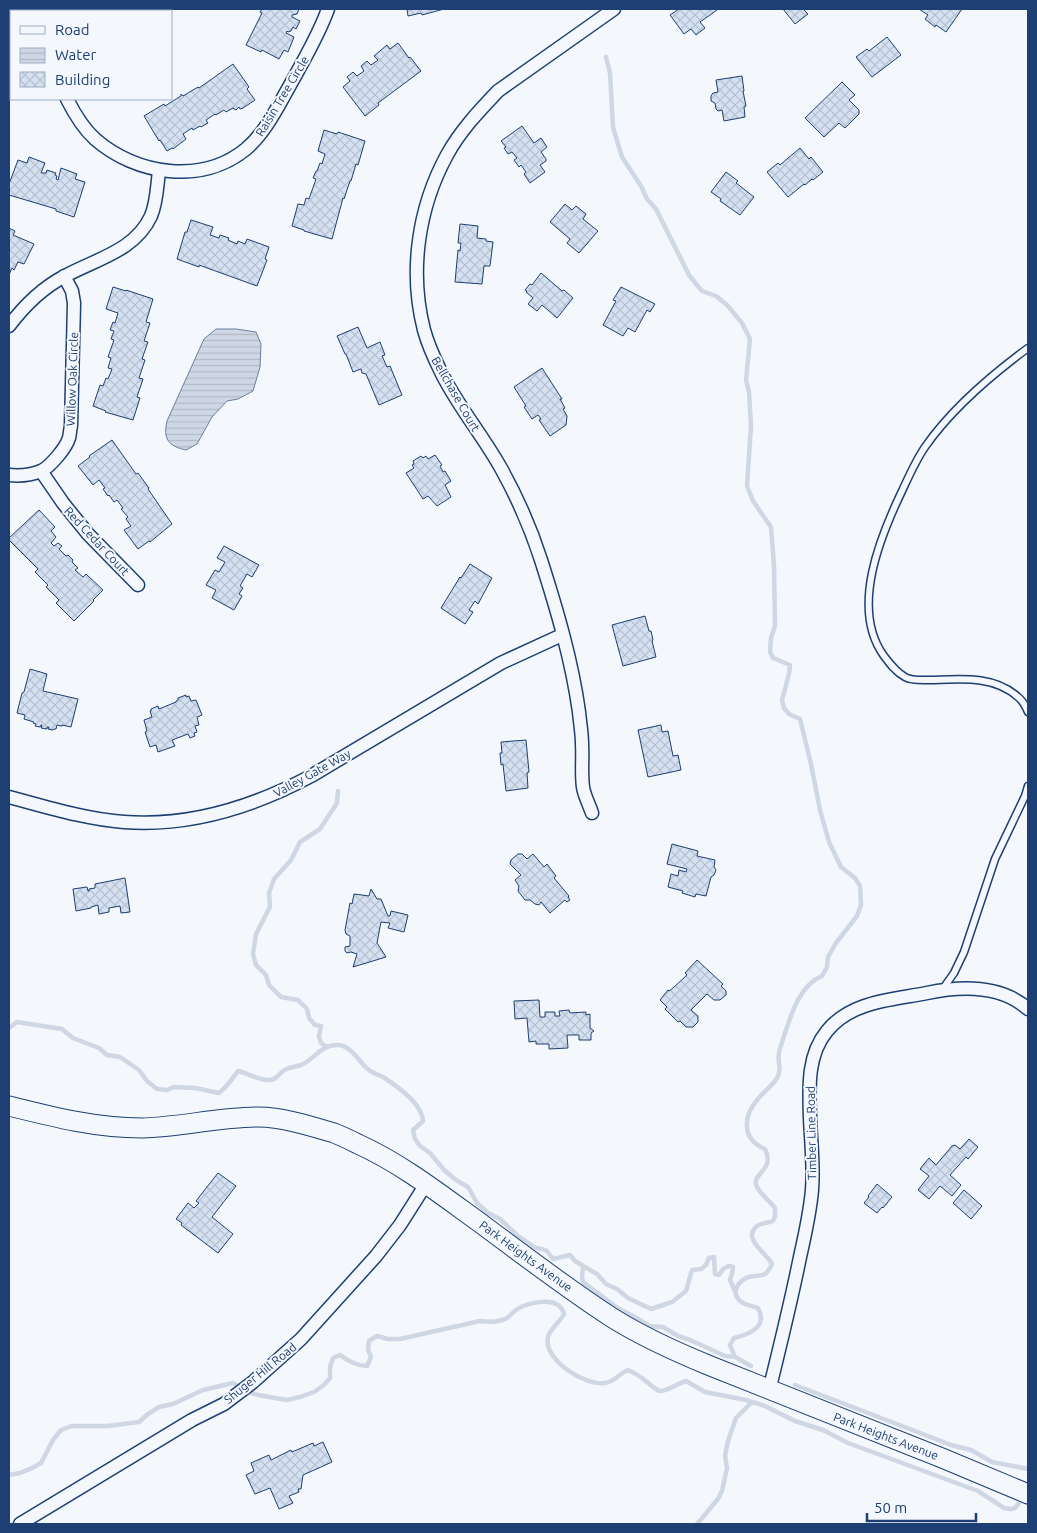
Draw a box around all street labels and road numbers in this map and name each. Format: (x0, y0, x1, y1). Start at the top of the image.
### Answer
street label: Raisin Tree Circle (253, 54, 311, 138)
street label: Willow Oak Circle (64, 332, 80, 426)
street label: Bellchase Court (429, 354, 483, 434)
street label: Red Cedar Court (62, 504, 132, 578)
street label: Valley Gate Way (271, 746, 353, 800)
street label: Timber Line Road (804, 1086, 818, 1180)
street label: Park Heights Avenue (477, 1218, 575, 1294)
street label: Shuger Hill Road (221, 1340, 299, 1406)
street label: Park Heights Avenue (832, 1410, 940, 1462)

